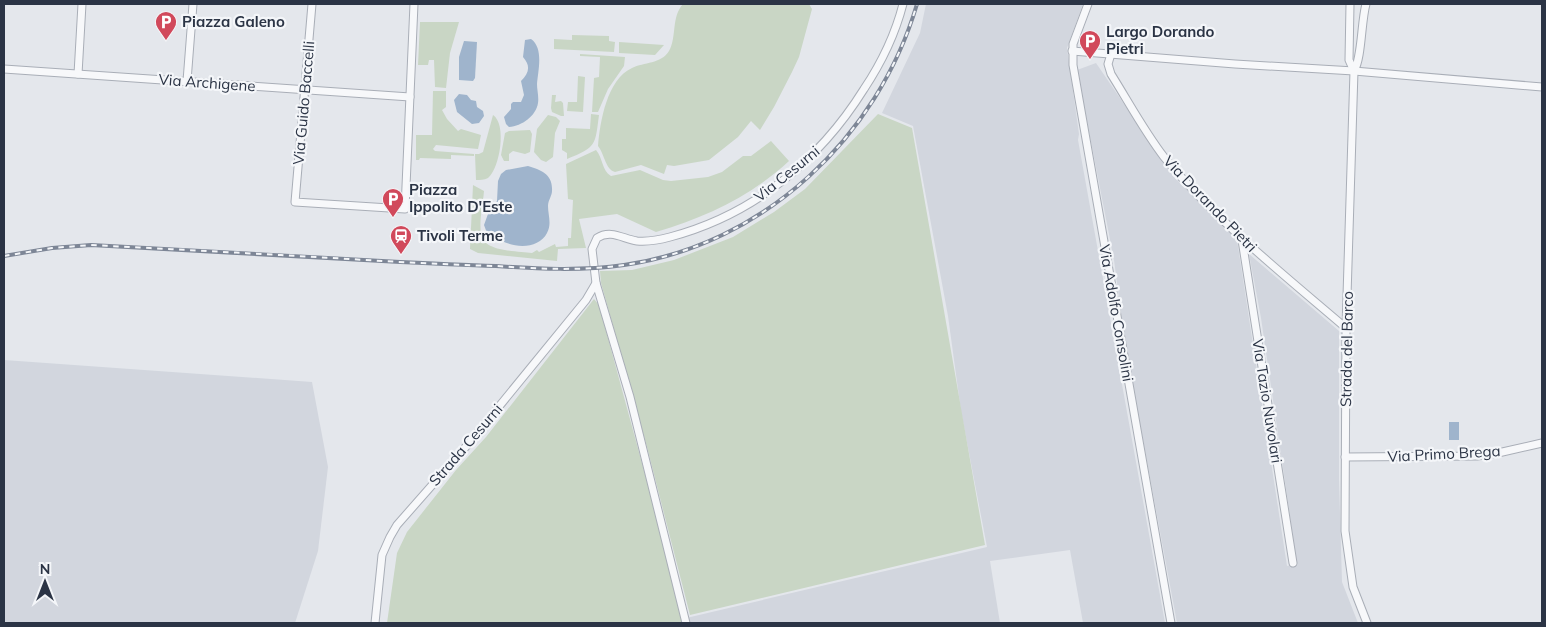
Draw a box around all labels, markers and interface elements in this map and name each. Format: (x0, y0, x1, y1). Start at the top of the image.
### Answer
parking icon: Piazza Galeno (154, 10, 178, 41)
place label: Piazza Galeno (182, 12, 285, 31)
place label: Largo Dorando Pietri (1106, 22, 1215, 58)
parking icon: Largo Dorando Pietri (1078, 29, 1102, 60)
street label: Via Guido Baccelli (289, 40, 318, 166)
street label: Via Archigene (158, 70, 256, 95)
street label: Via Cesurni (750, 141, 823, 206)
street label: Via Dorando Pietri (1159, 151, 1261, 256)
place label: Piazza Ippolito D'Este (409, 180, 512, 216)
parking icon: Piazza Ippolito D'Este (381, 187, 405, 218)
station icon: Tivoli Terme (389, 224, 413, 255)
place label: Tivoli Terme (417, 226, 503, 245)
street label: Via Adolfo Consolini (1095, 243, 1138, 383)
street label: Strada del Barco (1336, 291, 1357, 407)
street label: Via Tazio Nuvolari (1248, 337, 1287, 464)
street label: Strada Cesurni (425, 400, 506, 490)
street label: Via Primo Brega (1387, 441, 1501, 466)
north arrow (20, 557, 70, 607)
text: N (40, 560, 50, 578)

